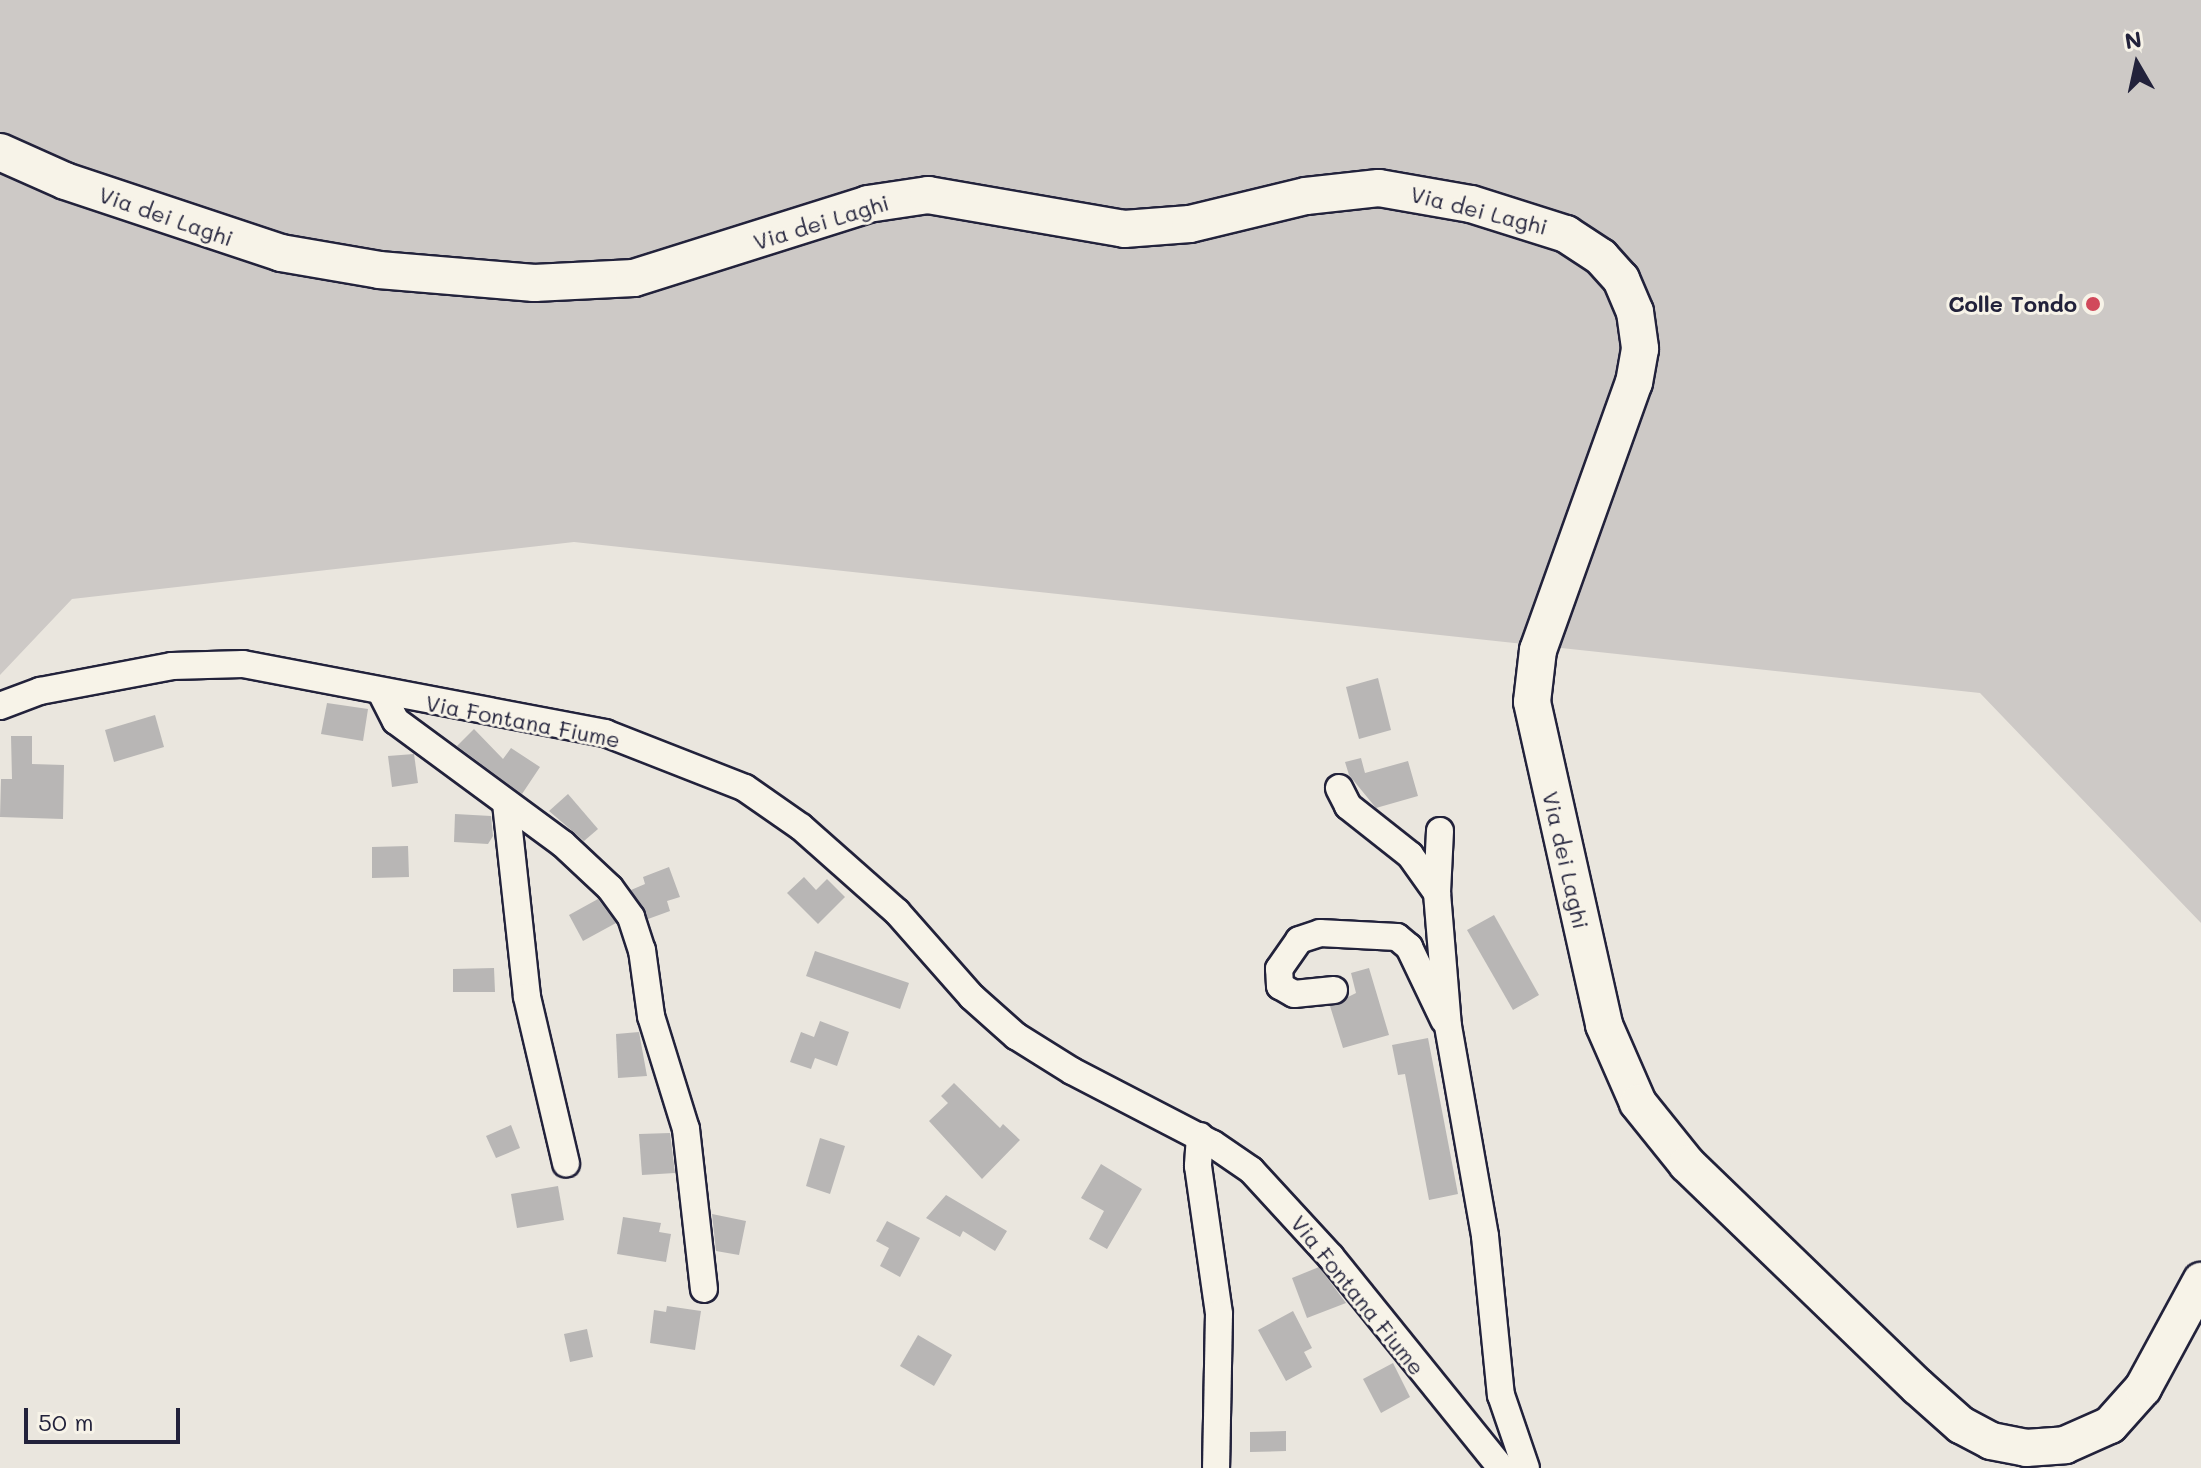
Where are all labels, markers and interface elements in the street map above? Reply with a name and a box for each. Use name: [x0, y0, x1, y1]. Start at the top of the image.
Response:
north arrow: [2097, 24, 2177, 104]
text: N: [2123, 24, 2144, 55]
street label: Via dei Laghi: [1408, 180, 1550, 240]
street label: Via dei Laghi: [95, 181, 237, 251]
street label: Via dei Laghi: [750, 189, 892, 255]
place label: Colle Tondo: [1948, 291, 2077, 317]
marker: Colle Tondo: [2084, 295, 2102, 313]
street label: Via Fontana Fiume: [423, 689, 623, 753]
street label: Via dei Laghi: [1537, 789, 1595, 931]
street label: Via Fontana Fiume: [1286, 1210, 1430, 1380]
scale bar: [28, 1392, 184, 1442]
text: 50 m: [38, 1406, 94, 1437]

